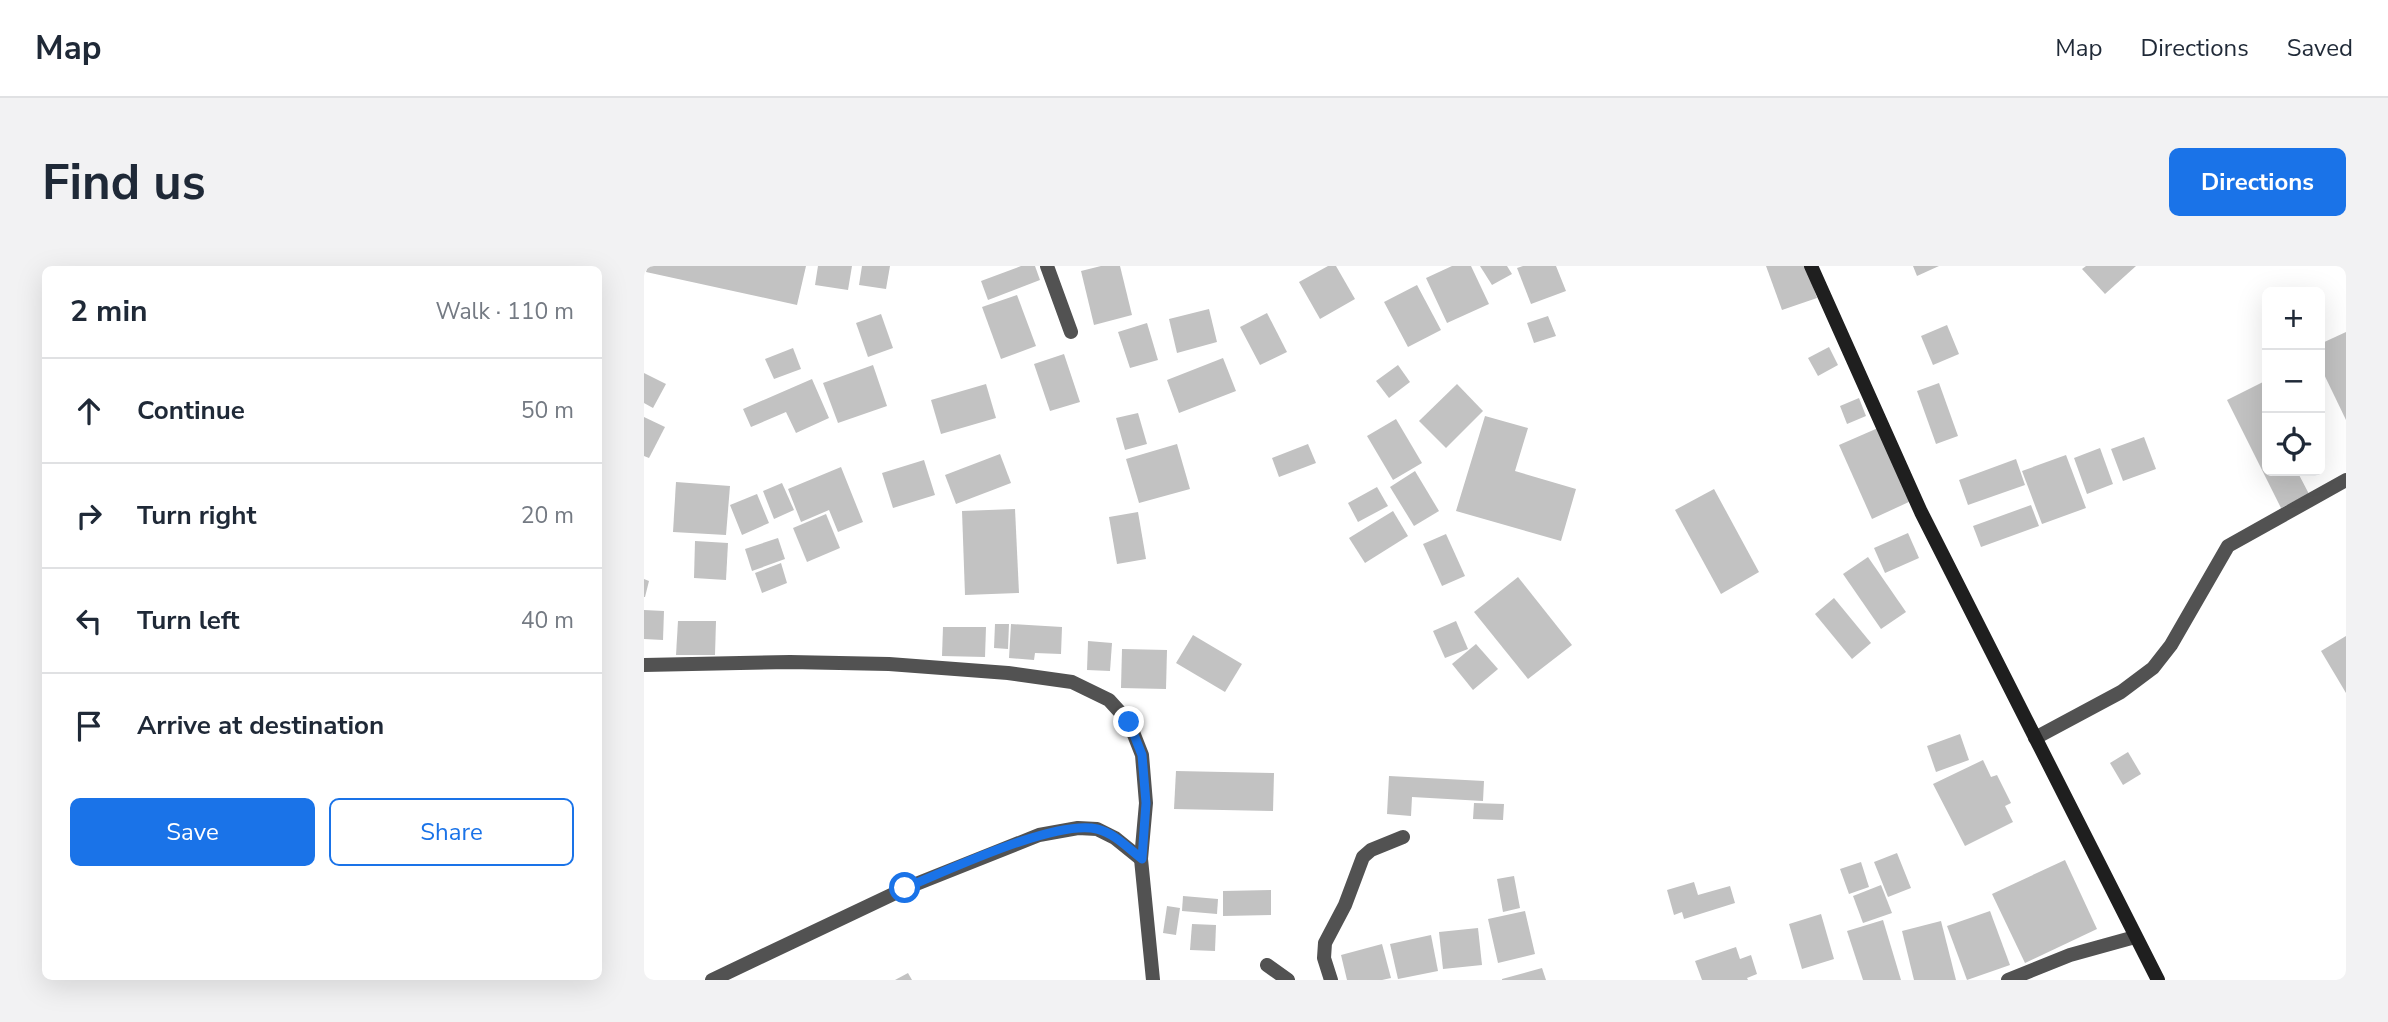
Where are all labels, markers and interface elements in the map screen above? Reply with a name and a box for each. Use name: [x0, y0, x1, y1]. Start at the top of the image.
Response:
text: Map: [35, 26, 102, 71]
text: Map: [2055, 32, 2102, 64]
text: Directions: [2140, 32, 2249, 64]
text: Saved: [2287, 32, 2353, 64]
button: Directions: [2169, 148, 2346, 216]
text: Find us: [42, 149, 206, 216]
map controls: [2262, 287, 2325, 476]
button: +: [2262, 287, 2325, 350]
text: 2 min: [70, 291, 148, 332]
text: Walk · 110 m: [435, 296, 574, 327]
button: −: [2262, 350, 2325, 413]
icon: ahead: [70, 392, 108, 430]
text: Continue: [137, 393, 245, 428]
text: 50 m: [521, 395, 574, 426]
button: locate: [2262, 413, 2325, 476]
icon: right: [70, 497, 108, 535]
text: Turn right: [137, 498, 256, 533]
text: 20 m: [521, 500, 574, 531]
icon: left: [70, 602, 108, 640]
text: Turn left: [137, 603, 240, 638]
text: 40 m: [521, 605, 574, 636]
route end: [1113, 706, 1144, 737]
icon: arrive: [70, 707, 108, 745]
text: Arrive at destination: [137, 708, 384, 743]
button: Save: [70, 798, 315, 866]
button: Share: [329, 798, 574, 866]
route start: [889, 872, 920, 903]

